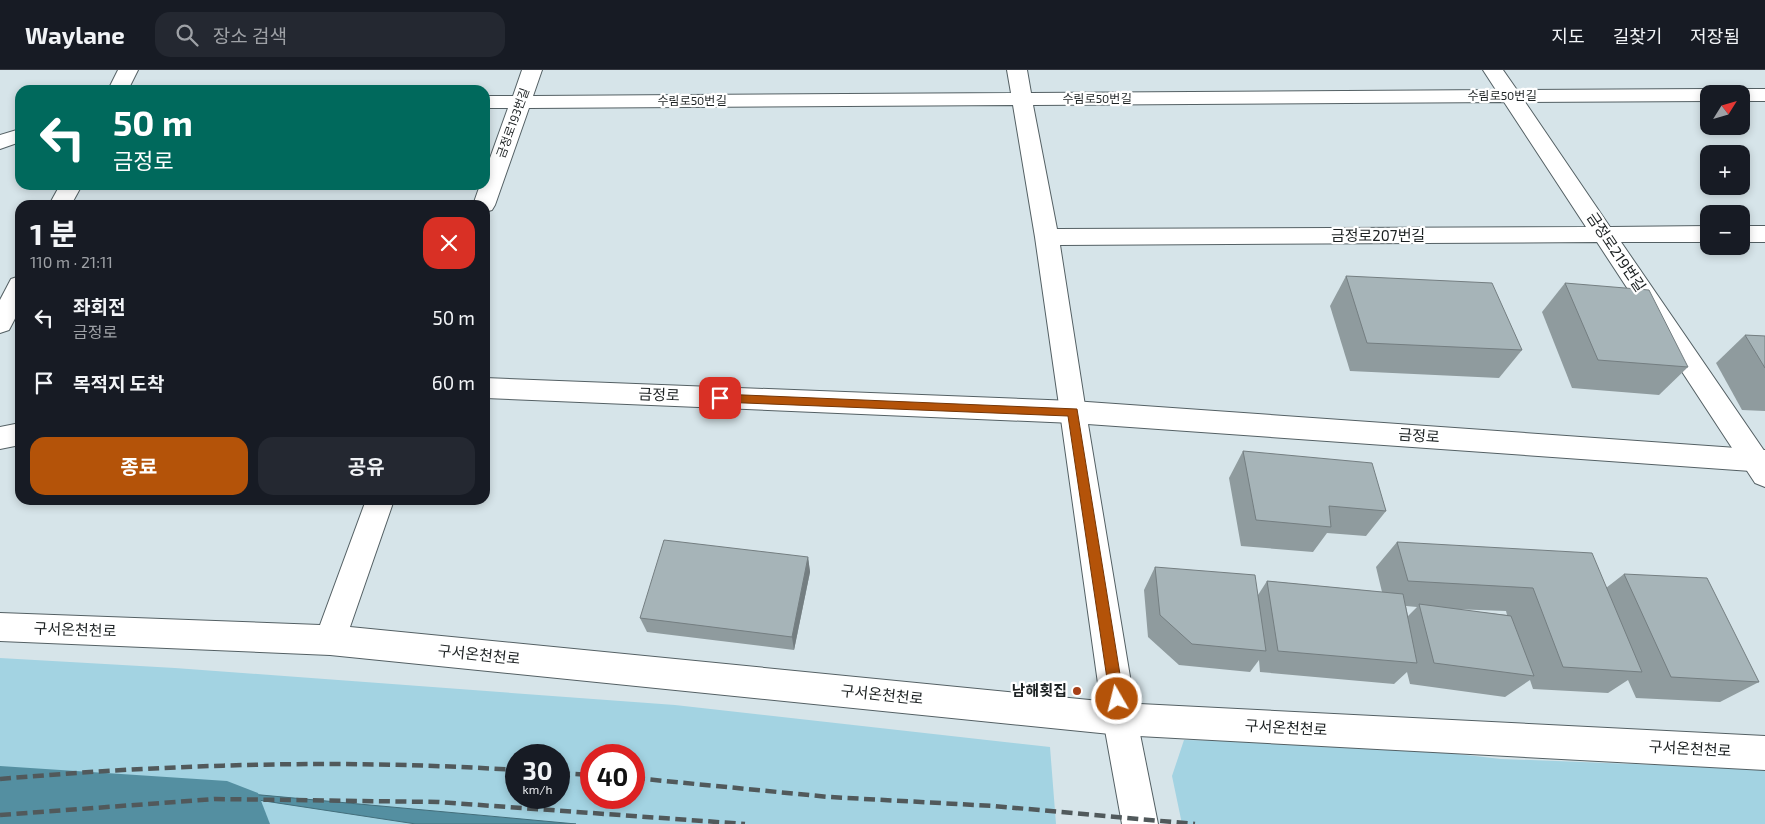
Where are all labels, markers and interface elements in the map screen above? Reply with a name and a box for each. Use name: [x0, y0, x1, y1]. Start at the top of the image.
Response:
search box: [155, 12, 505, 57]
text: Waylane: [25, 20, 125, 49]
icon: search: [173, 21, 201, 49]
text: 장소 검색: [213, 24, 287, 47]
text: 지도: [1552, 25, 1585, 47]
text: 길찾기: [1613, 25, 1662, 47]
text: 저장됨: [1690, 25, 1740, 47]
north arrow: [1700, 85, 1750, 135]
map controls: [1700, 85, 1750, 255]
street label: 금정로193번길: [493, 86, 531, 160]
street label: 수림로50번길: [1468, 88, 1536, 102]
street label: 수림로50번길: [1063, 91, 1131, 105]
street label: 수림로50번길: [658, 93, 726, 107]
text: 50 m: [113, 101, 193, 143]
icon: left: [30, 105, 95, 170]
button: +: [1700, 145, 1750, 195]
text: 금정로: [113, 147, 174, 173]
button: −: [1700, 205, 1750, 255]
street label: 금정로219번길: [1584, 208, 1650, 295]
text: 1 분: [30, 215, 77, 251]
button: close: [423, 217, 475, 269]
street label: 금정로207번길: [1331, 226, 1425, 244]
text: 110 m · 21:11: [30, 252, 113, 271]
text: 좌회전: [73, 295, 125, 318]
icon: left: [30, 304, 58, 332]
text: 50 m: [432, 306, 475, 329]
text: 금정로: [73, 322, 117, 341]
icon: arrive: [30, 369, 58, 397]
text: 60 m: [432, 371, 475, 394]
text: 목적지 도착: [73, 372, 165, 395]
pin: [699, 377, 741, 419]
street label: 금정로: [638, 384, 680, 404]
icon: arrive: [706, 384, 734, 412]
street label: 금정로: [1398, 425, 1440, 445]
button: 종료: [30, 437, 248, 495]
button: 공유: [258, 437, 475, 495]
street label: 구서온천천로: [33, 619, 117, 639]
street label: 구서온천천로: [437, 641, 521, 667]
position arrow: [1090, 672, 1142, 724]
street label: 구서온천천로: [840, 681, 924, 707]
place label: 남해횟집: [1012, 681, 1067, 699]
marker: 남해횟집: [1071, 685, 1083, 697]
street label: 구서온천천로: [1244, 716, 1328, 738]
street label: 구서온천천로: [1648, 737, 1732, 759]
speed limit sign: 40: [580, 744, 645, 809]
text: 30: [523, 755, 552, 785]
text: km/h: [523, 782, 552, 796]

